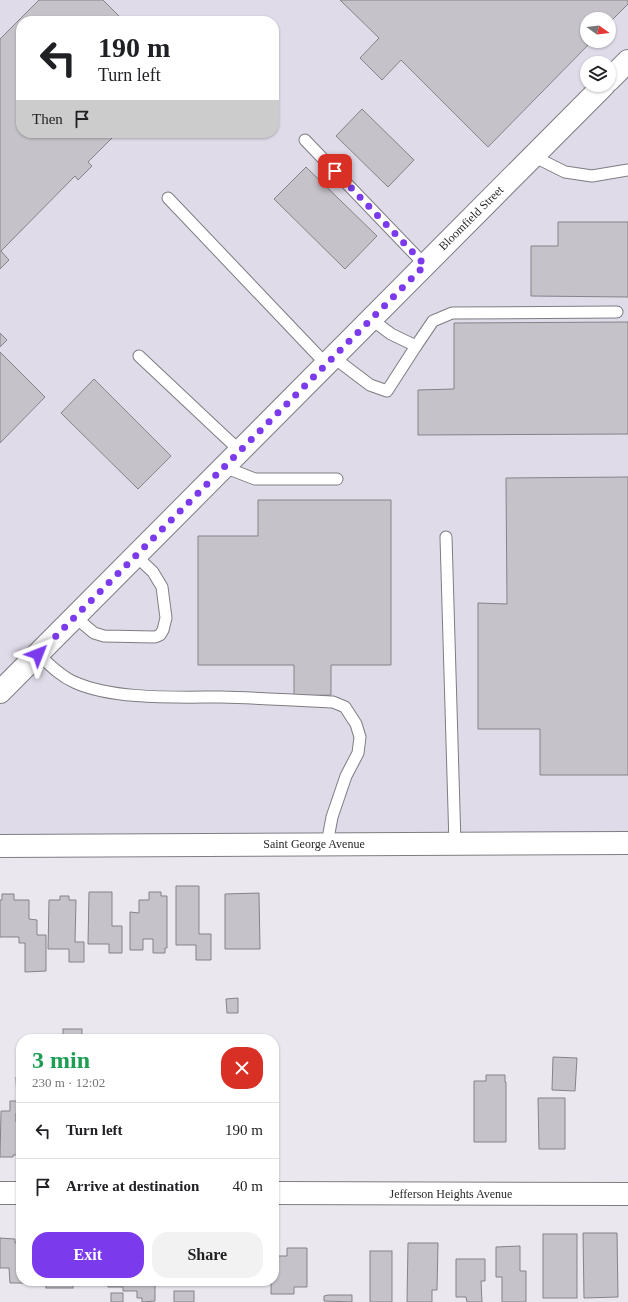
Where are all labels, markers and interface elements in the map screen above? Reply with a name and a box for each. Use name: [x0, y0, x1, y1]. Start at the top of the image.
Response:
north arrow: [580, 12, 616, 48]
map controls: [580, 12, 616, 92]
icon: left: [32, 32, 84, 84]
text: 190 m: [98, 32, 170, 63]
button: layers: [580, 56, 616, 92]
text: Turn left: [98, 65, 161, 85]
icon: arrive: [71, 108, 93, 130]
text: Then: [32, 111, 63, 127]
pin: [318, 154, 352, 188]
icon: arrive: [324, 160, 346, 182]
street label: Bloomfield Street: [436, 182, 507, 253]
position arrow: [17, 633, 59, 675]
street label: Saint George Avenue: [263, 837, 365, 851]
text: 3 min: [32, 1047, 90, 1073]
button: close: [221, 1047, 263, 1089]
text: 230 m · 12:02: [32, 1075, 105, 1090]
icon: left: [32, 1120, 54, 1142]
text: Turn left: [66, 1122, 123, 1138]
text: 190 m: [225, 1122, 263, 1138]
icon: arrive: [32, 1176, 54, 1198]
text: Arrive at destination: [66, 1178, 199, 1194]
text: 40 m: [233, 1178, 263, 1194]
street label: Jefferson Heights Avenue: [390, 1187, 512, 1201]
button: Exit: [32, 1232, 144, 1278]
button: Share: [152, 1232, 263, 1278]

